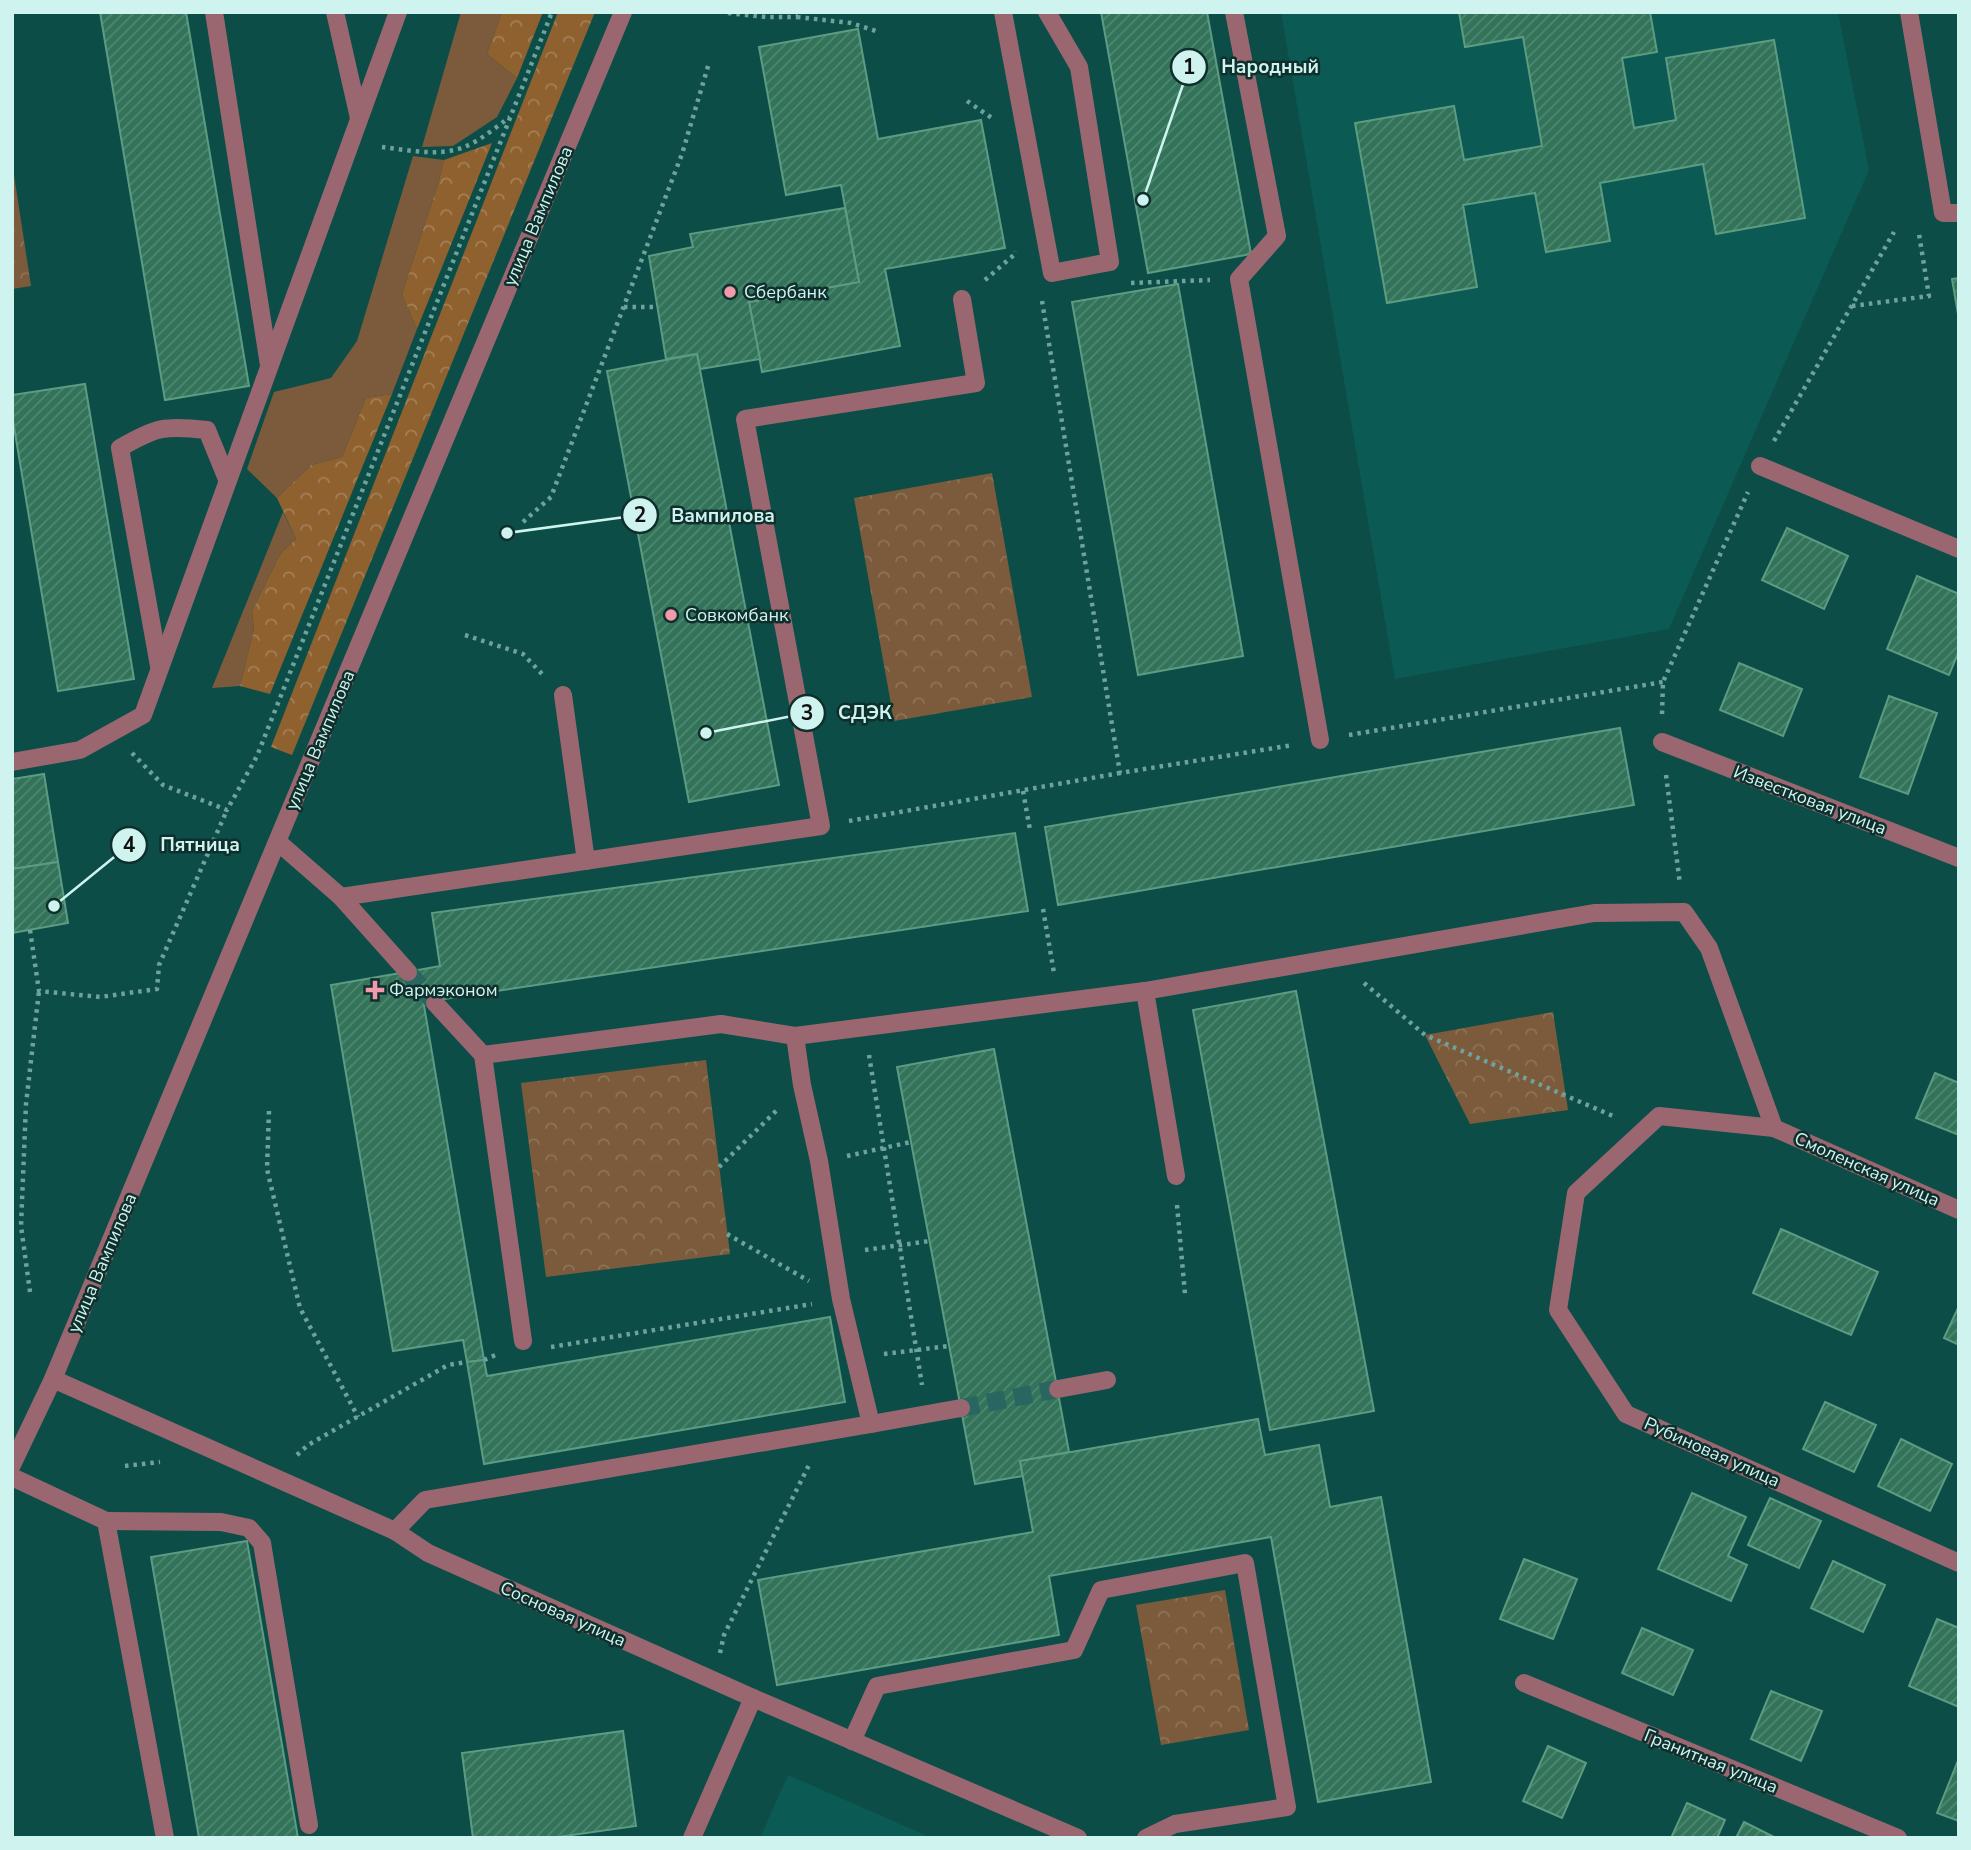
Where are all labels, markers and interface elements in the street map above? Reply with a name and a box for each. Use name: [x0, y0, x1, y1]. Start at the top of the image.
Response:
callout: Народный: [1172, 47, 1333, 87]
text: 1: [1183, 53, 1195, 81]
text: Народный: [1221, 54, 1319, 80]
street label: улица Вампилова: [498, 142, 578, 290]
place label: Сбербанк: [744, 280, 827, 304]
marker: Сбербанк: [722, 284, 738, 300]
callout: Вампилова: [622, 495, 789, 535]
text: 2: [634, 501, 646, 529]
text: Вампилова: [671, 503, 775, 529]
place label: Совкомбанк: [685, 603, 789, 627]
marker: Совкомбанк: [663, 607, 679, 623]
street label: улица Вампилова: [280, 666, 360, 814]
callout: СДЭК: [790, 693, 906, 733]
text: 3: [801, 699, 813, 727]
text: СДЭК: [838, 700, 892, 726]
street label: Известковая улица: [1730, 760, 1890, 840]
callout: Пятница: [111, 825, 254, 865]
text: 4: [123, 831, 136, 859]
text: Пятница: [160, 832, 240, 858]
place label: Фармэконом: [389, 978, 498, 1002]
marker: Фармэконом: [367, 982, 383, 998]
street label: Смоленская улица: [1790, 1126, 1944, 1212]
street label: улица Вампилова: [62, 1189, 142, 1337]
street label: Рубиновая улица: [1640, 1411, 1784, 1493]
street label: Сосновая улица: [496, 1575, 630, 1653]
street label: Гранитная улица: [1640, 1723, 1782, 1799]

